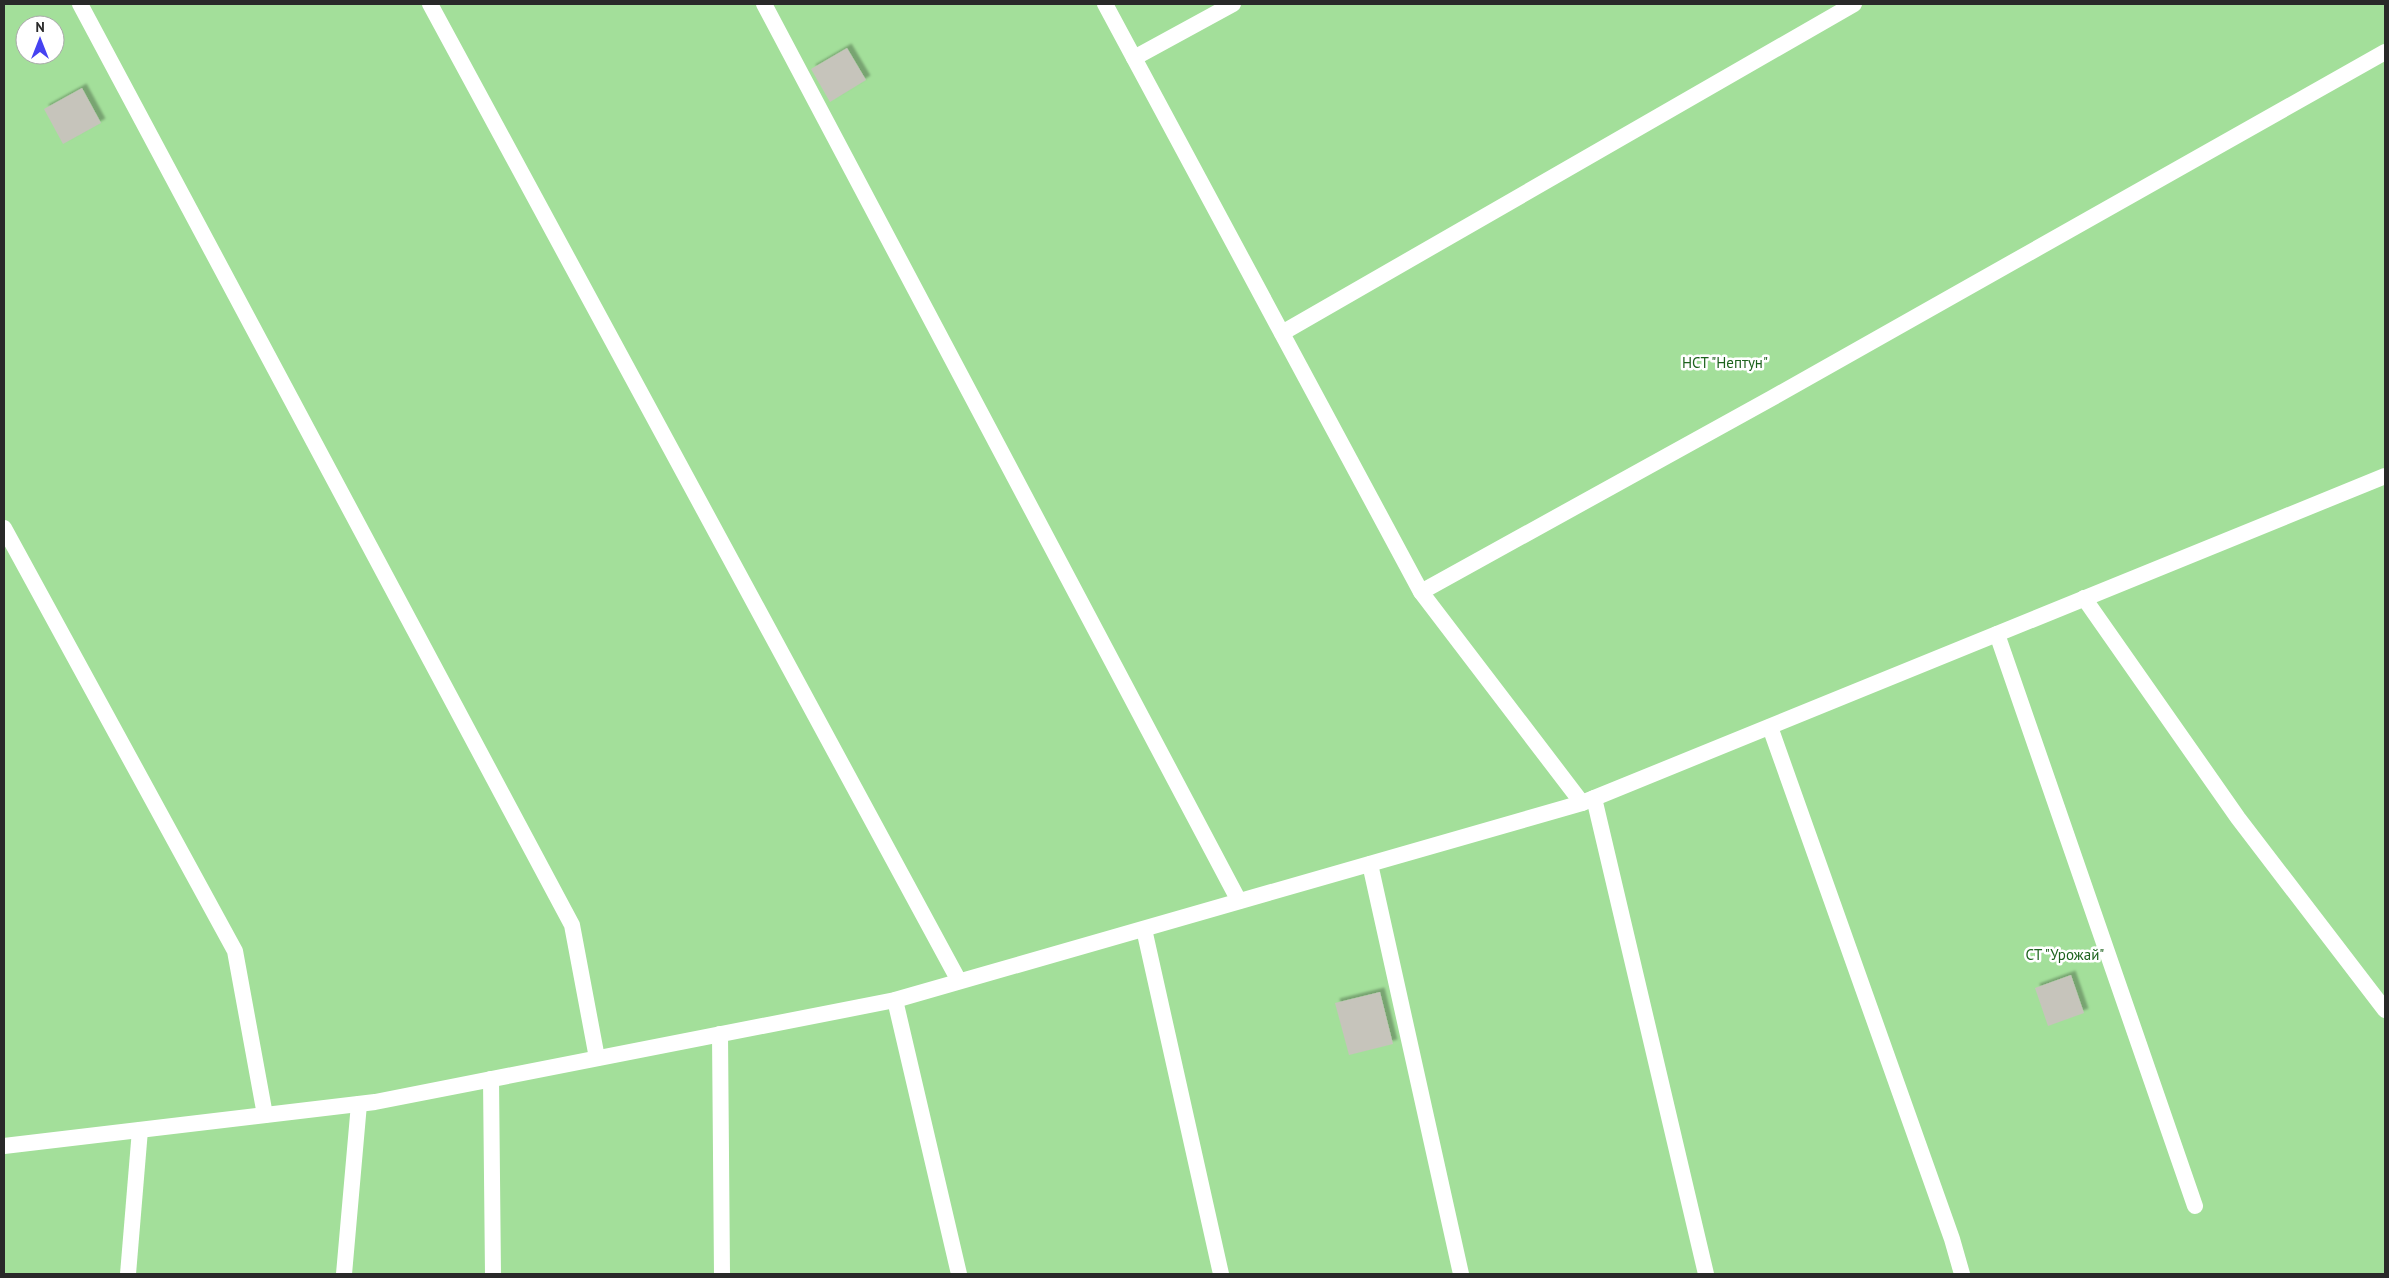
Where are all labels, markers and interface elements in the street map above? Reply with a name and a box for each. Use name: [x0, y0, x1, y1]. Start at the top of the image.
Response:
north arrow: [15, 15, 65, 65]
text: N: [35, 18, 45, 36]
park label: НСТ "Нептун": [1682, 353, 1768, 372]
park label: СТ "Урожай": [2026, 945, 2104, 964]

